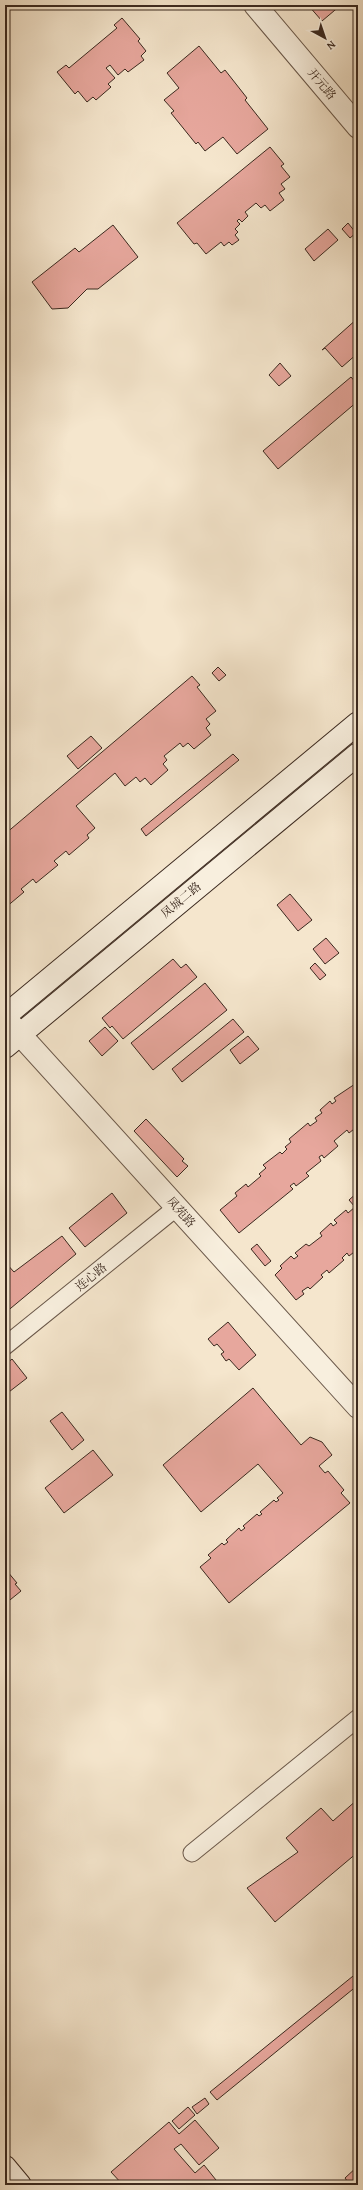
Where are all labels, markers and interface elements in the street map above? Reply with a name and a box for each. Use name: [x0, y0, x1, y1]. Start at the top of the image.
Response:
north arrow: [305, 18, 345, 58]
text: N: [323, 37, 339, 55]
street label: 开元路: [304, 64, 340, 103]
street label: 凤城二路: [157, 878, 205, 922]
street label: 凤苑路: [163, 1193, 200, 1231]
street label: 连心路: [71, 1259, 110, 1295]

